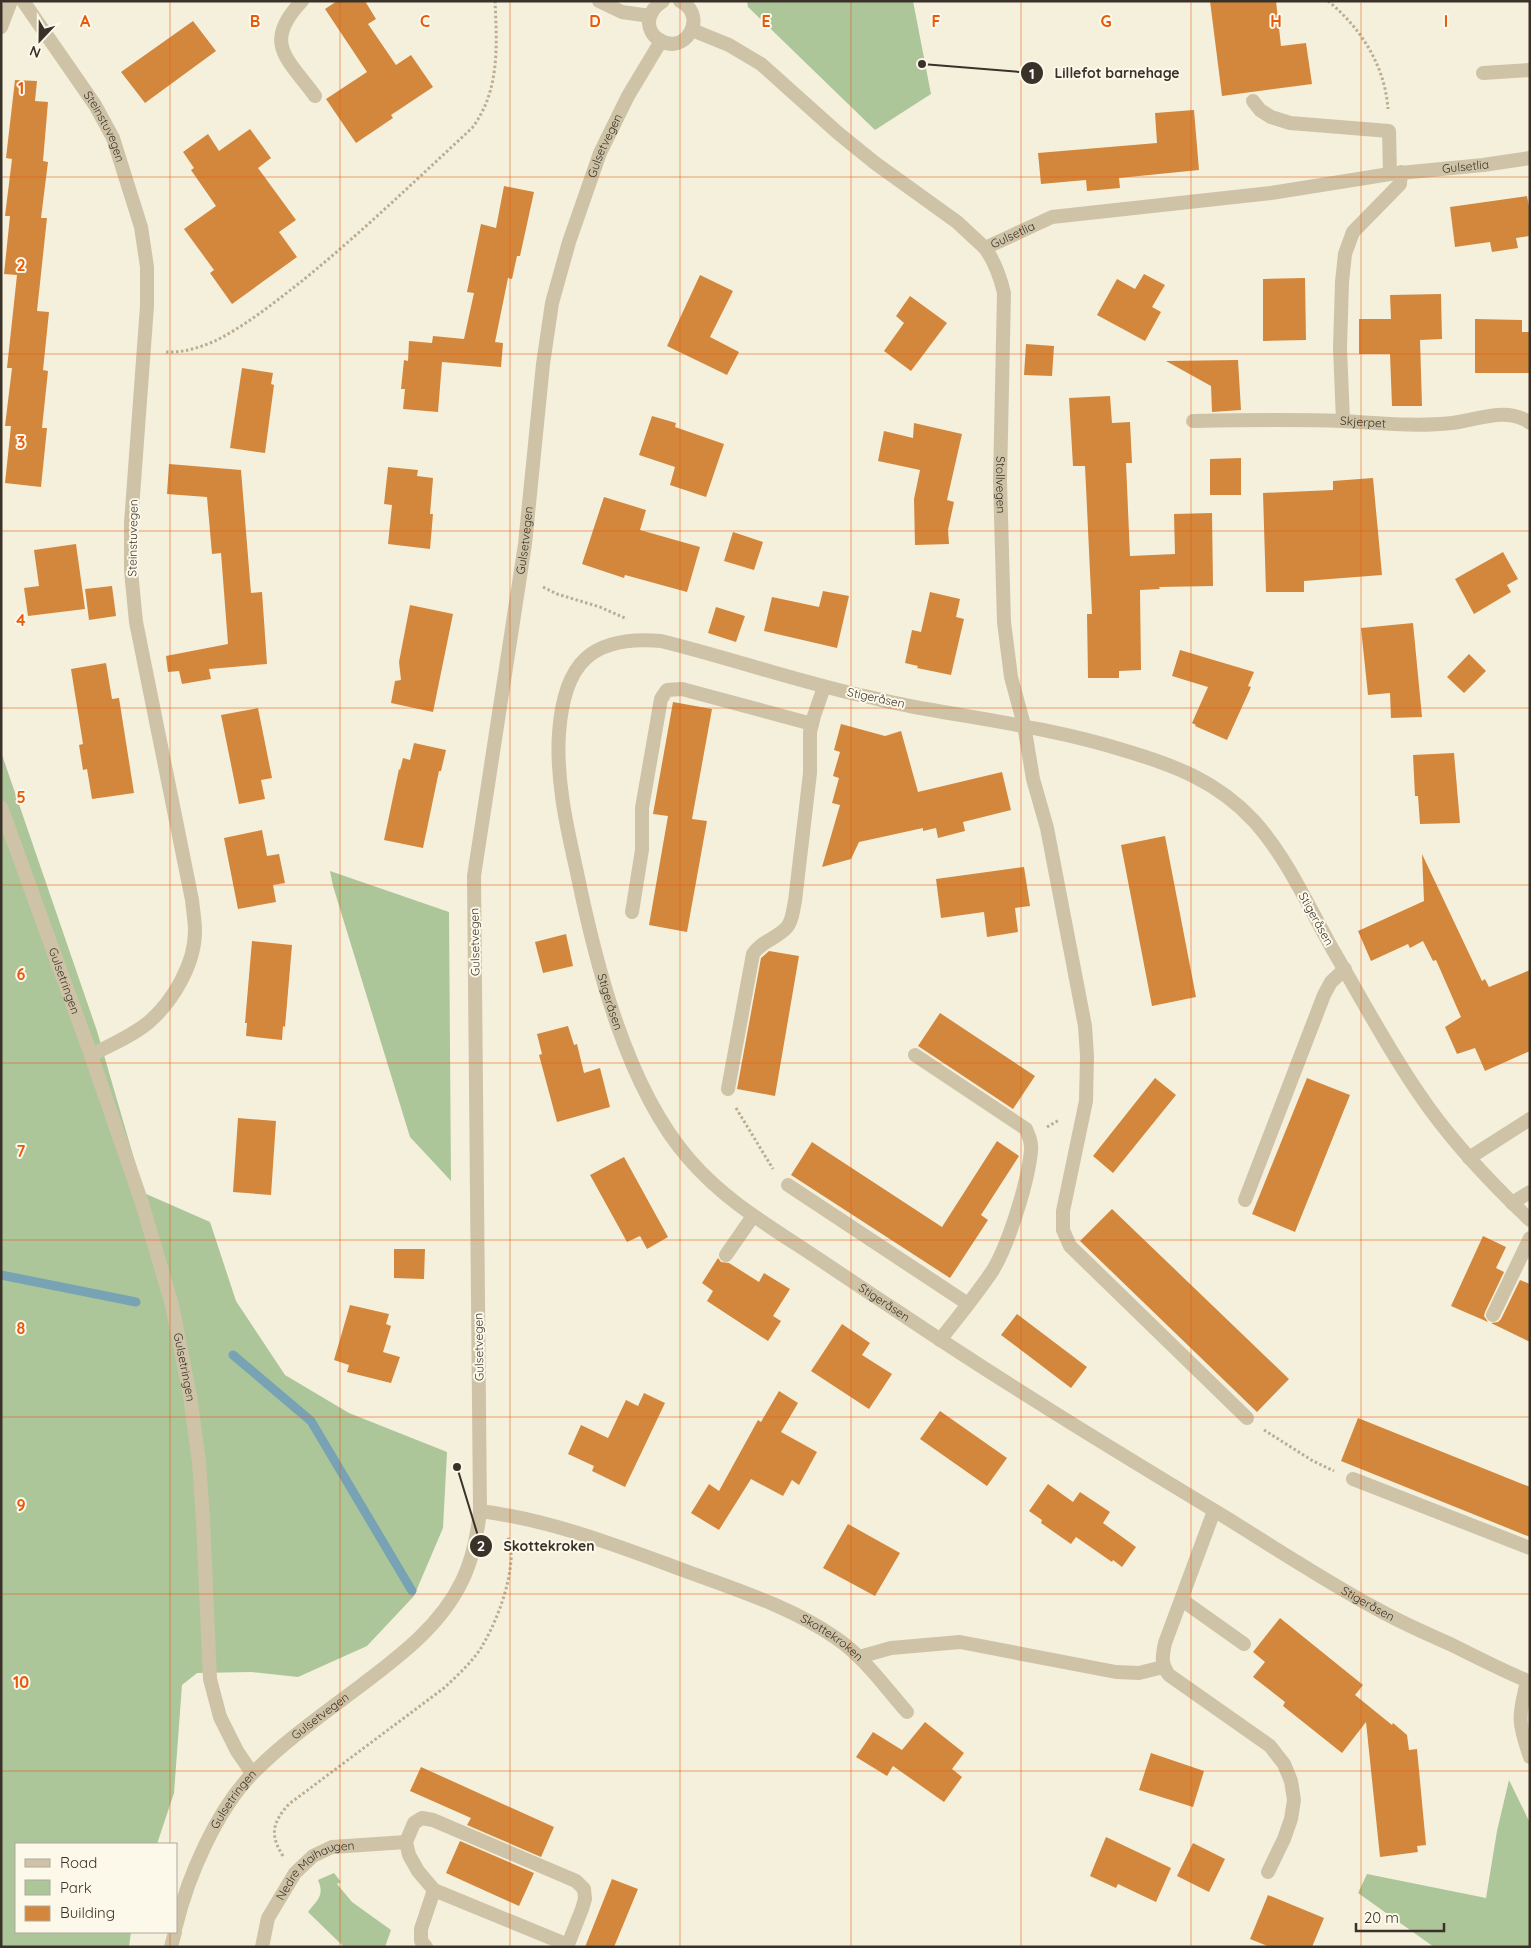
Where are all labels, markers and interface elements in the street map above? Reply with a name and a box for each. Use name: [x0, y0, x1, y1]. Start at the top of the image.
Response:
text: A: [80, 11, 91, 31]
text: B: [250, 11, 260, 31]
text: C: [420, 11, 430, 31]
text: D: [589, 11, 601, 31]
text: E: [761, 11, 771, 31]
text: F: [932, 11, 941, 31]
text: G: [1100, 11, 1112, 31]
text: H: [1270, 11, 1282, 31]
text: I: [1444, 11, 1448, 31]
north arrow: [15, 15, 65, 65]
text: N: [27, 42, 43, 62]
callout: Lillefot barnehage: [1020, 59, 1190, 88]
text: 1: [1029, 64, 1035, 83]
text: Lillefot barnehage: [1054, 64, 1180, 82]
text: 1: [18, 78, 24, 98]
street label: Steinstuvegen: [81, 88, 128, 164]
street label: Gulsetvegen: [584, 111, 625, 180]
street label: Gulsetlia: [1441, 156, 1490, 176]
street label: Gulsetlia: [988, 218, 1037, 251]
text: 2: [16, 255, 26, 275]
street label: Skjerpet: [1340, 413, 1386, 431]
text: 3: [17, 432, 25, 452]
street label: Stollvegen: [993, 456, 1009, 514]
street label: Steinstuvegen: [124, 499, 141, 577]
street label: Gulsetvegen: [512, 506, 536, 575]
text: 4: [16, 610, 26, 630]
street label: Stigeråsen: [846, 684, 906, 711]
text: 5: [16, 787, 26, 807]
street label: Stigeråsen: [1296, 890, 1337, 948]
street label: Gulsetvegen: [466, 908, 483, 976]
street label: Gulsetringen: [46, 945, 83, 1016]
text: 6: [17, 964, 26, 984]
street label: Stigeråsen: [594, 972, 626, 1032]
text: 7: [17, 1141, 26, 1161]
street label: Stigeråsen: [856, 1280, 913, 1325]
street label: Gulsetvegen: [470, 1313, 487, 1381]
text: 8: [17, 1318, 26, 1338]
street label: Gulsetringen: [171, 1331, 199, 1402]
text: 9: [16, 1495, 26, 1515]
callout: Skottekroken: [468, 1532, 604, 1561]
text: 2: [477, 1536, 485, 1555]
text: Skottekroken: [503, 1537, 595, 1555]
street label: Stigeråsen: [1339, 1583, 1397, 1624]
street label: Skottekroken: [798, 1610, 867, 1664]
text: 10: [13, 1672, 29, 1692]
street label: Gulsetvegen: [288, 1689, 352, 1743]
street label: Gulsetringen: [207, 1766, 259, 1832]
street label: Nedre Maihaugen: [272, 1838, 355, 1903]
legend: [15, 1843, 178, 1933]
text: Road: [60, 1853, 97, 1872]
text: Park: [60, 1878, 92, 1897]
scale bar: [1356, 1900, 1444, 1932]
text: Building: [60, 1903, 115, 1922]
text: 20 m: [1364, 1908, 1399, 1927]

